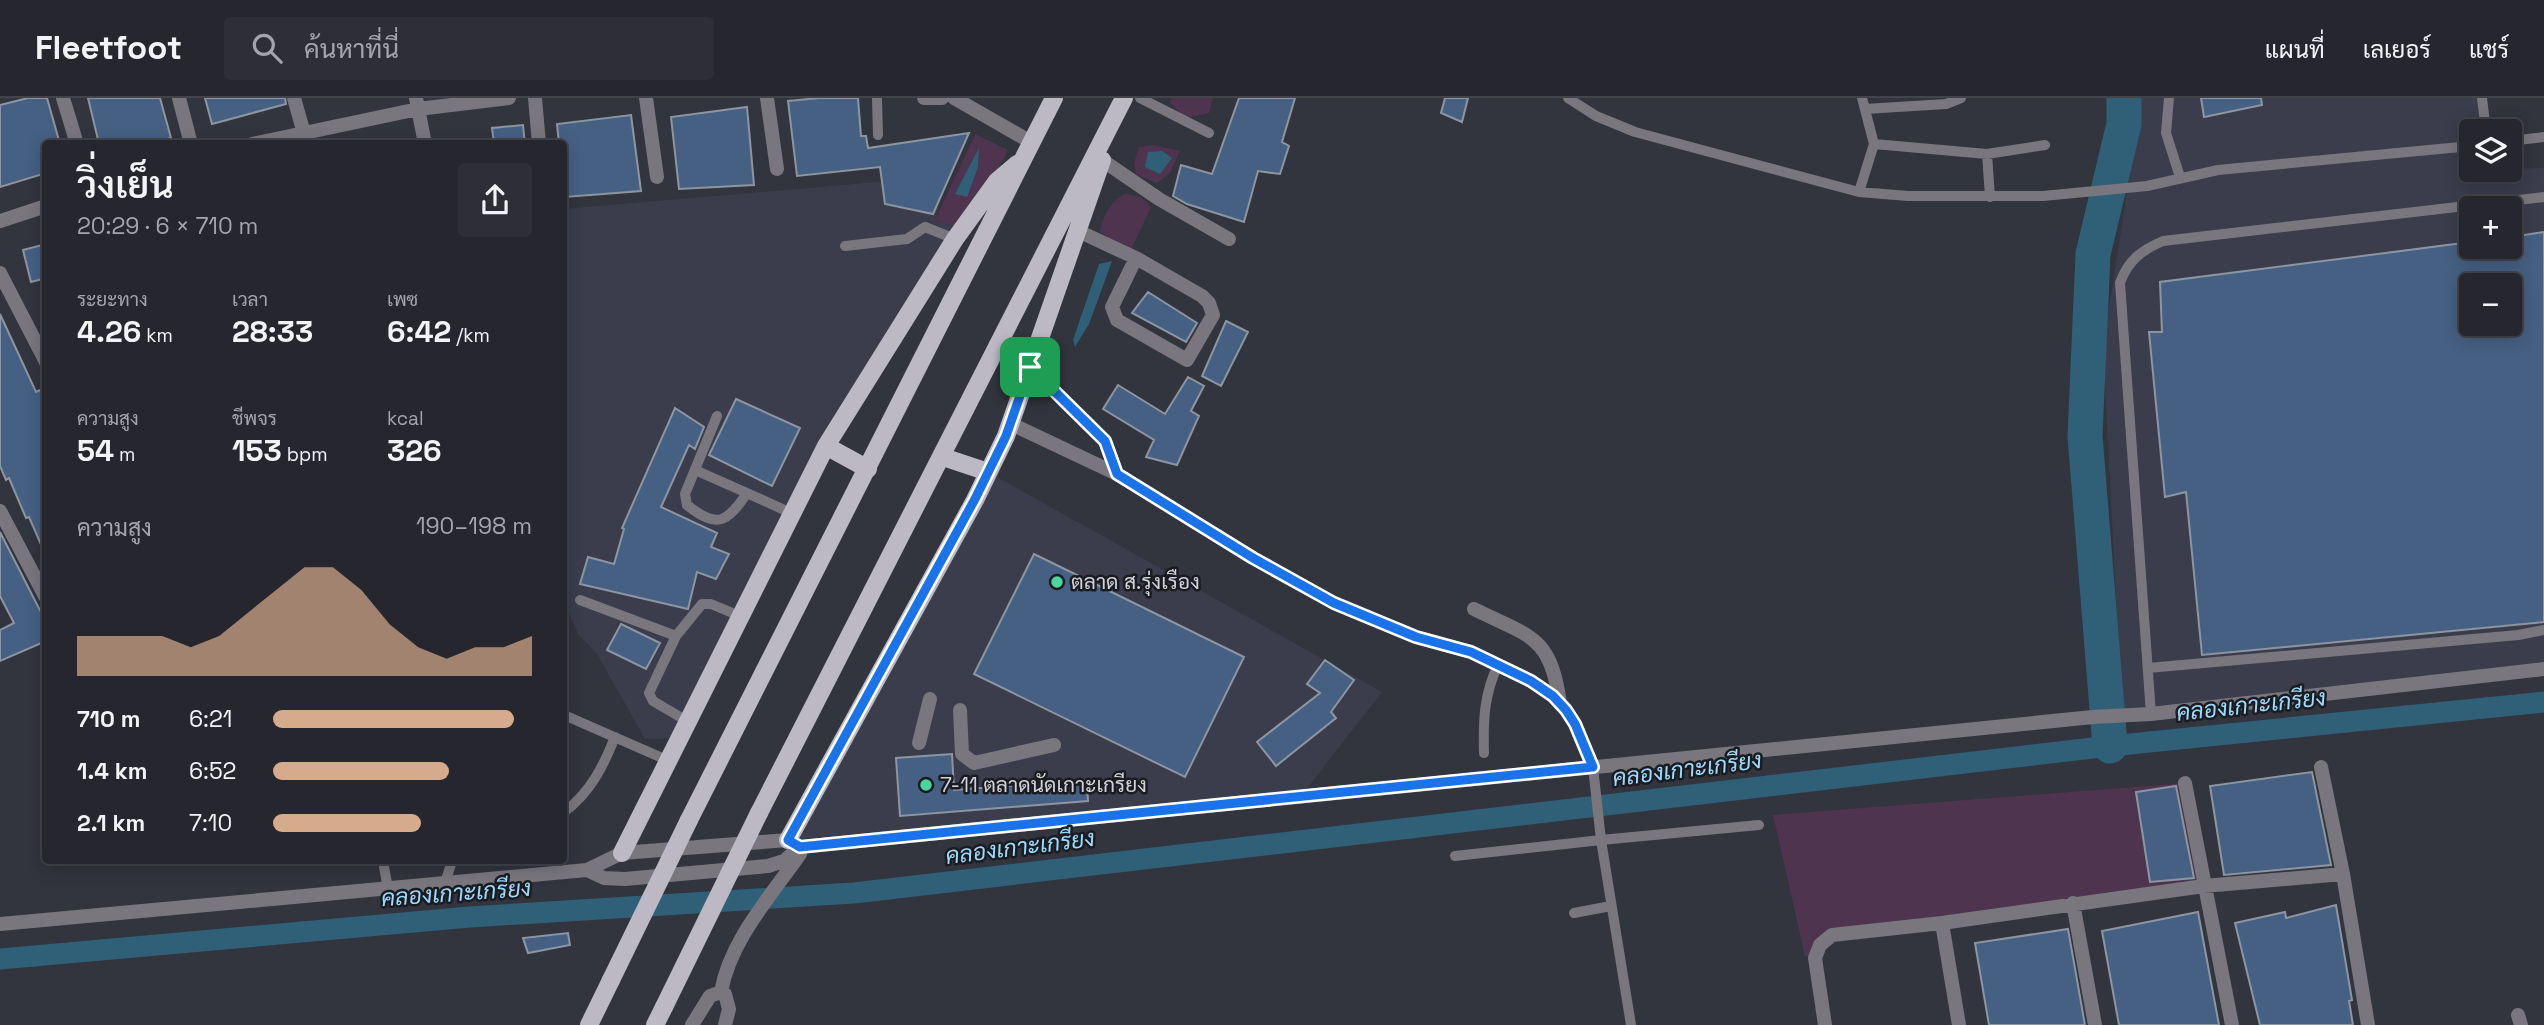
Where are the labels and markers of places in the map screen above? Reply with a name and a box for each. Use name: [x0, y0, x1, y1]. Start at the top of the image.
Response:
pin: [1000, 337, 1060, 397]
place label: ตลาด ส.รุ่งเรือง: [1071, 568, 1200, 596]
marker: ตลาด ส.รุ่งเรือง: [1049, 574, 1065, 590]
place label: 7-11 ตลาดนัดเกาะเกรียง: [940, 771, 1147, 798]
marker: 7-11 ตลาดนัดเกาะเกรียง: [918, 777, 934, 793]

